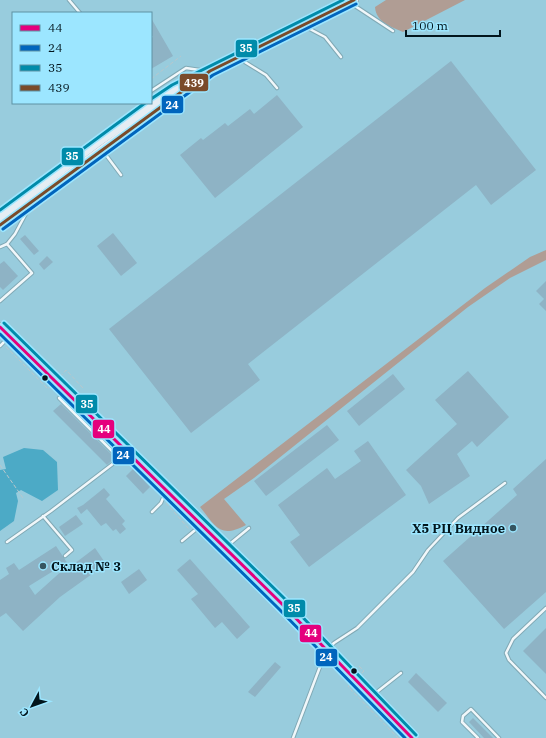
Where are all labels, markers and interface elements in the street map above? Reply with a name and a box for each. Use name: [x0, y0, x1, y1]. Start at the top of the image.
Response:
legend: [12, 12, 152, 104]
scale bar: [406, 12, 500, 38]
text: 100 m: [412, 18, 448, 33]
text: 44: [48, 20, 62, 35]
line badge: 35: [235, 39, 258, 58]
text: 24: [48, 40, 62, 55]
text: 35: [239, 41, 253, 55]
text: 35: [48, 60, 62, 75]
line badge: 439: [179, 73, 209, 92]
text: 439: [184, 76, 204, 90]
text: 439: [48, 80, 70, 95]
line badge: 24: [161, 95, 184, 114]
text: 24: [165, 98, 179, 112]
line badge: 35: [61, 147, 84, 166]
text: 35: [65, 149, 79, 163]
unlabelled marker: [40, 373, 50, 383]
line badge: 35: [75, 394, 98, 414]
text: 35: [80, 397, 94, 411]
line badge: 44: [92, 419, 115, 439]
text: 44: [97, 422, 111, 436]
line badge: 24: [112, 446, 135, 465]
text: 24: [116, 448, 130, 462]
place label: X5 РЦ Видное: [412, 520, 505, 537]
marker: X5 РЦ Видное: [508, 523, 518, 533]
place label: Склад № 3: [51, 558, 121, 575]
marker: Склад № 3: [38, 561, 48, 571]
line badge: 35: [283, 599, 306, 618]
text: 35: [287, 601, 301, 615]
line badge: 44: [299, 624, 322, 643]
text: 44: [304, 626, 318, 640]
line badge: 24: [315, 648, 338, 667]
text: 24: [319, 650, 333, 664]
unlabelled marker: [349, 666, 359, 676]
north arrow: [12, 686, 52, 726]
text: С: [17, 705, 32, 720]

